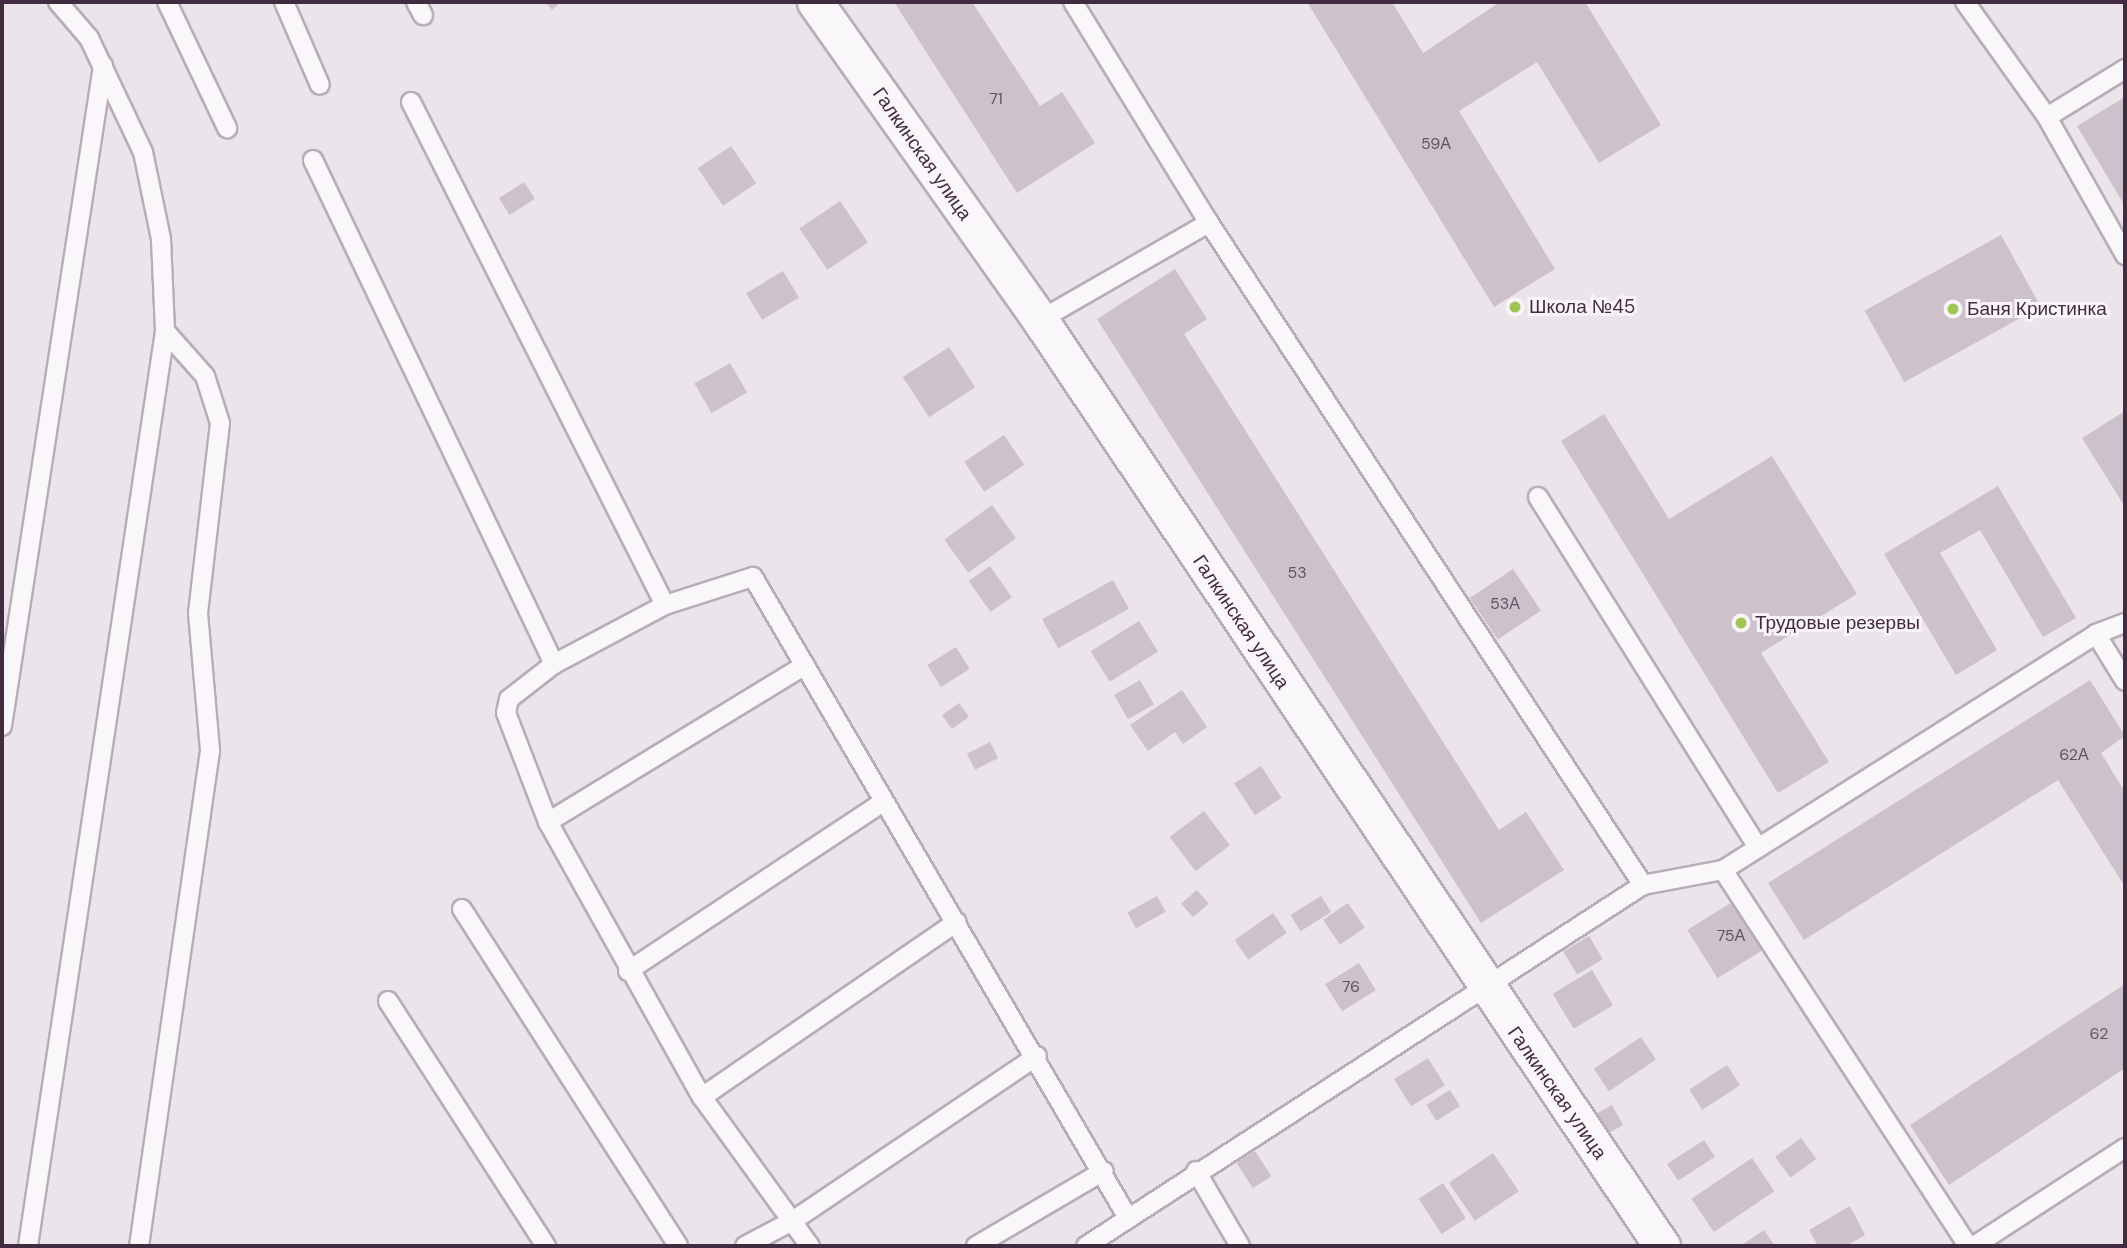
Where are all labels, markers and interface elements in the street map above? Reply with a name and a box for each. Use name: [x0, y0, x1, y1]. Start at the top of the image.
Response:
street label: Галкинская улица: [868, 83, 976, 225]
house number: 71: [989, 89, 1003, 109]
house number: 59А: [1421, 134, 1451, 154]
place label: Школа №45: [1529, 296, 1635, 318]
place label: Баня Кристинка: [1967, 298, 2107, 320]
marker: Школа №45: [1507, 299, 1523, 315]
marker: Баня Кристинка: [1945, 301, 1961, 317]
street label: Галкинская улица: [1188, 551, 1294, 693]
house number: 53: [1287, 563, 1307, 583]
house number: 53А: [1490, 594, 1520, 614]
place label: Трудовые резервы: [1755, 612, 1920, 634]
marker: Трудовые резервы: [1733, 615, 1749, 631]
house number: 62А: [2059, 745, 2089, 765]
house number: 75А: [1717, 926, 1745, 946]
house number: 76: [1342, 977, 1360, 997]
street label: Галкинская улица: [1503, 1022, 1611, 1164]
house number: 62: [2090, 1024, 2108, 1044]

